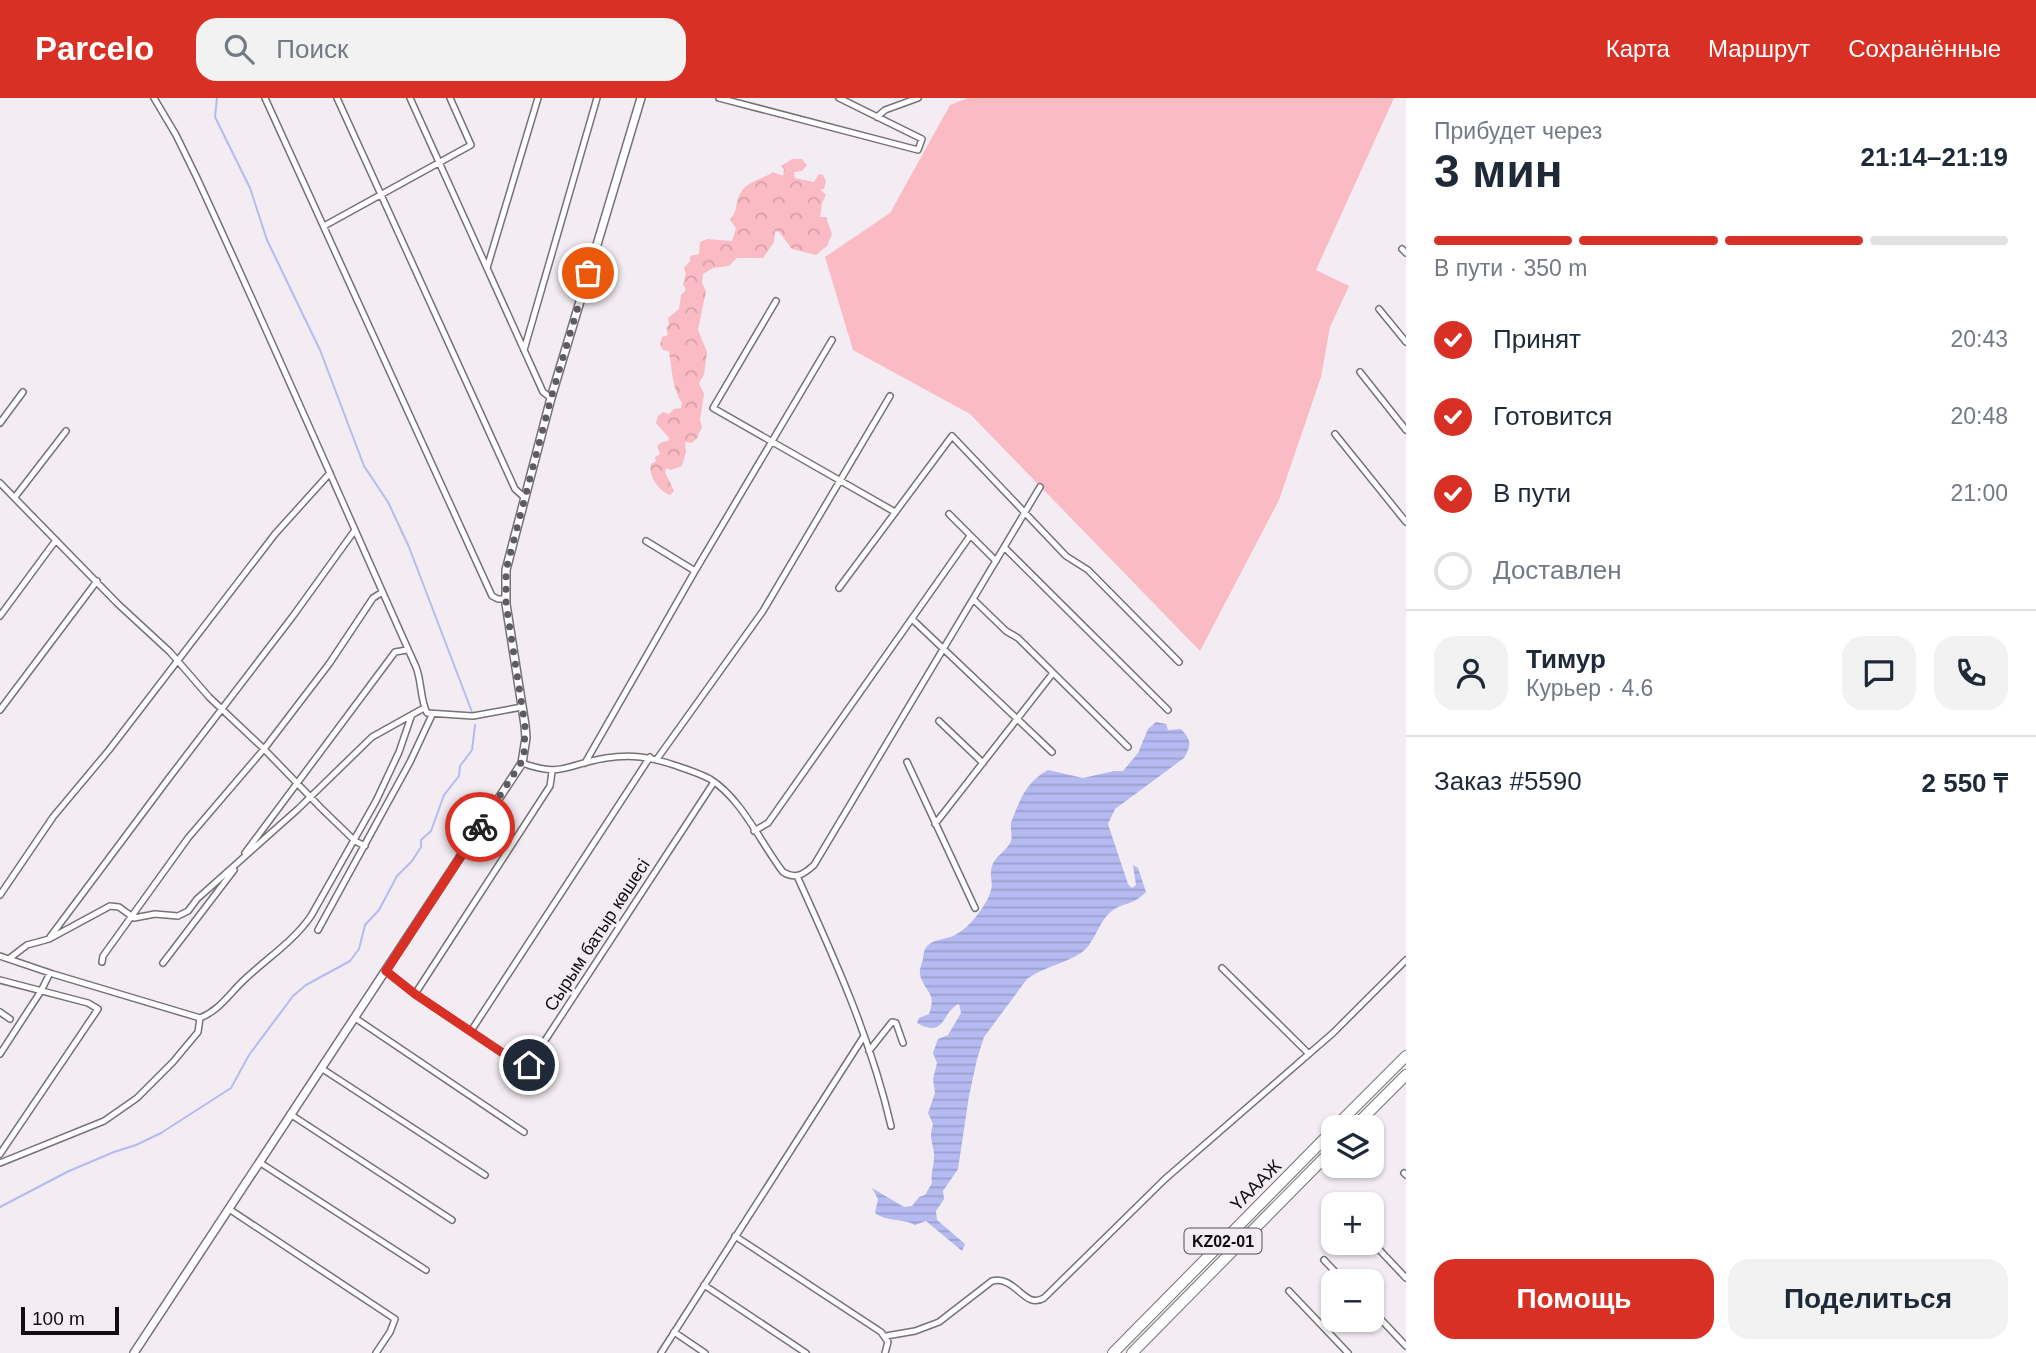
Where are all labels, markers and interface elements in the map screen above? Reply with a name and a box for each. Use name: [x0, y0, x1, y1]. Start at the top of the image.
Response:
search box: [196, 18, 686, 81]
text: Parcelo: [35, 30, 154, 67]
icon: search: [220, 30, 258, 68]
text: Поиск: [276, 34, 348, 64]
text: Карта: [1606, 35, 1670, 62]
text: Маршрут: [1708, 35, 1810, 62]
text: Сохранённые: [1848, 35, 2001, 62]
text: Прибудет через: [1434, 118, 1602, 144]
text: 21:14–21:19: [1861, 142, 2008, 172]
text: 3 мин: [1434, 145, 1562, 197]
pin: [558, 243, 618, 303]
icon: bag: [569, 254, 607, 292]
text: В пути · 350 m: [1434, 255, 1587, 281]
icon: check: [1434, 321, 1472, 359]
text: Принят: [1493, 324, 1581, 354]
text: 20:43: [1950, 326, 2008, 352]
icon: check: [1434, 398, 1472, 436]
text: Готовится: [1493, 401, 1612, 431]
text: 20:48: [1950, 403, 2008, 429]
icon: check: [1434, 475, 1472, 513]
text: В пути: [1493, 478, 1571, 508]
text: 21:00: [1950, 480, 2008, 506]
text: Доставлен: [1493, 555, 1622, 585]
button: person: [1434, 636, 1508, 710]
button: chat: [1842, 636, 1916, 710]
button: phone: [1934, 636, 2008, 710]
text: Тимур: [1526, 644, 1606, 674]
text: Курьер · 4.6: [1526, 675, 1653, 701]
text: Заказ #5590: [1434, 766, 1582, 796]
text: 2 550 ₸: [1922, 768, 2008, 798]
courier: [445, 792, 515, 862]
icon: bike: [461, 808, 499, 846]
street label: Сырым батыр көшесі: [540, 855, 654, 1015]
pin: [499, 1035, 559, 1095]
icon: home: [510, 1046, 548, 1084]
map controls: [1321, 1115, 1384, 1332]
button: layers: [1321, 1115, 1384, 1178]
street label: ҮАААЖ: [1227, 1156, 1285, 1214]
button: +: [1321, 1192, 1384, 1255]
road number: KZ02-01: [1184, 1228, 1262, 1254]
button: Помощь: [1434, 1259, 1714, 1339]
button: Поделиться: [1728, 1259, 2008, 1339]
button: −: [1321, 1269, 1384, 1332]
scale bar: [21, 1304, 119, 1336]
text: 100 m: [32, 1308, 85, 1329]

